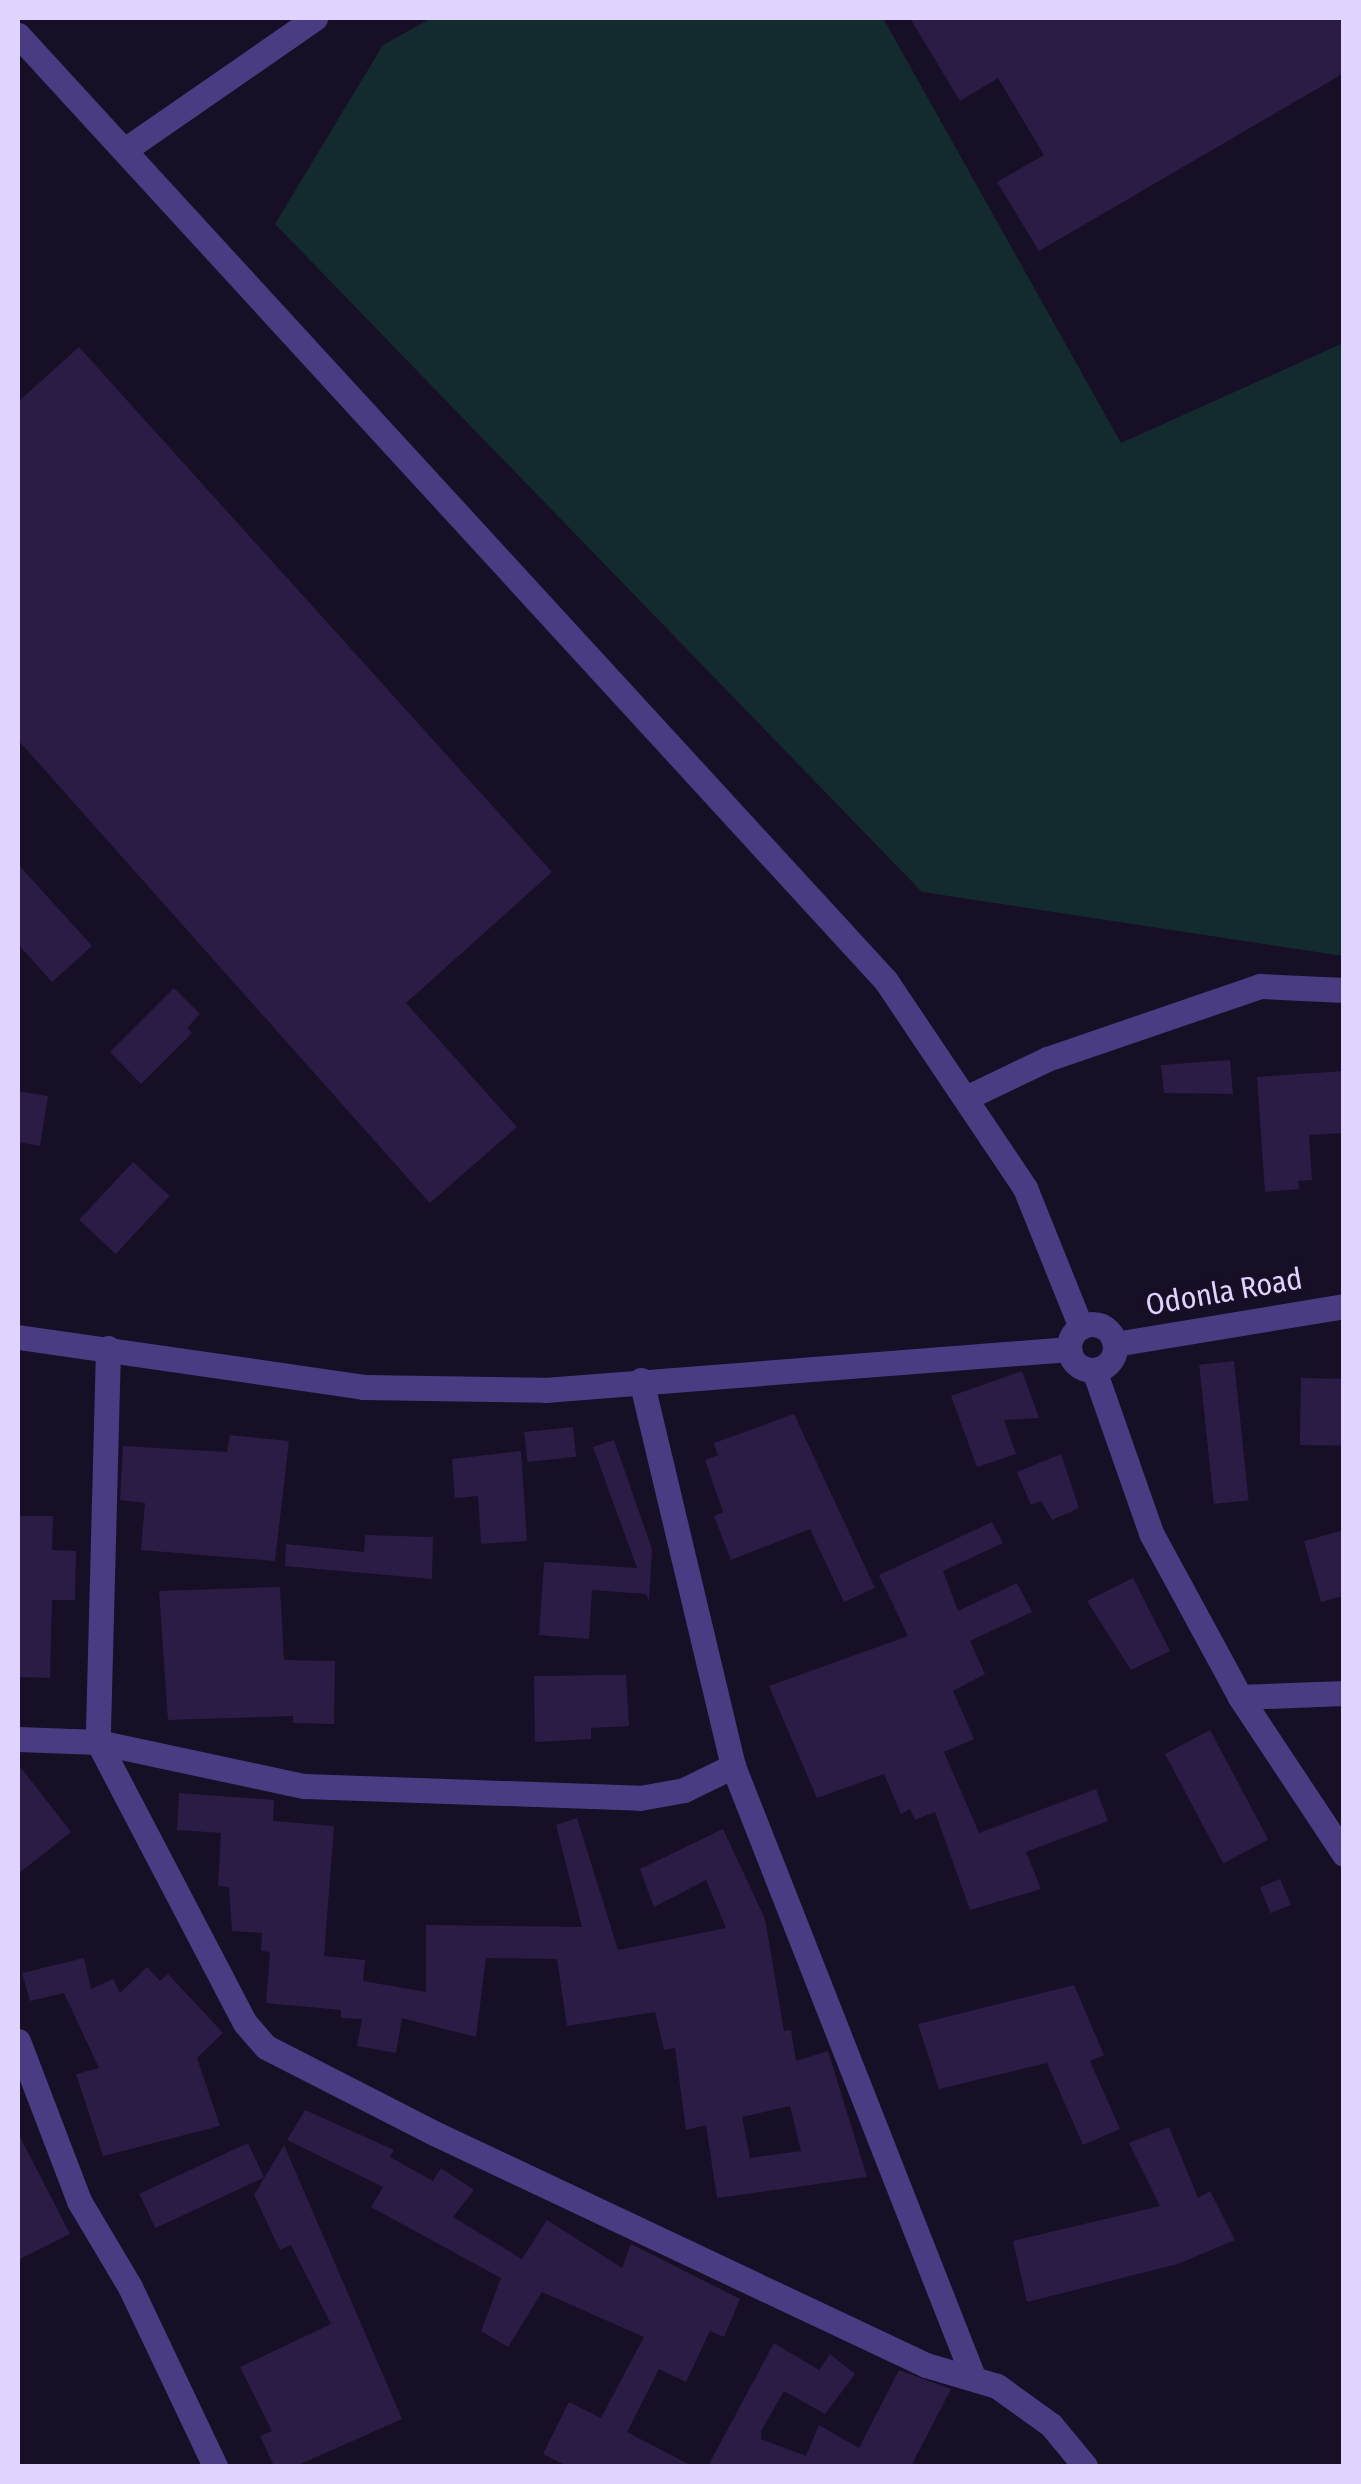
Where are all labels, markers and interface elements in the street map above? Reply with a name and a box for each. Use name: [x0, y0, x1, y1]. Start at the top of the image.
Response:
street label: Odonla Road: [1143, 1261, 1305, 1323]

